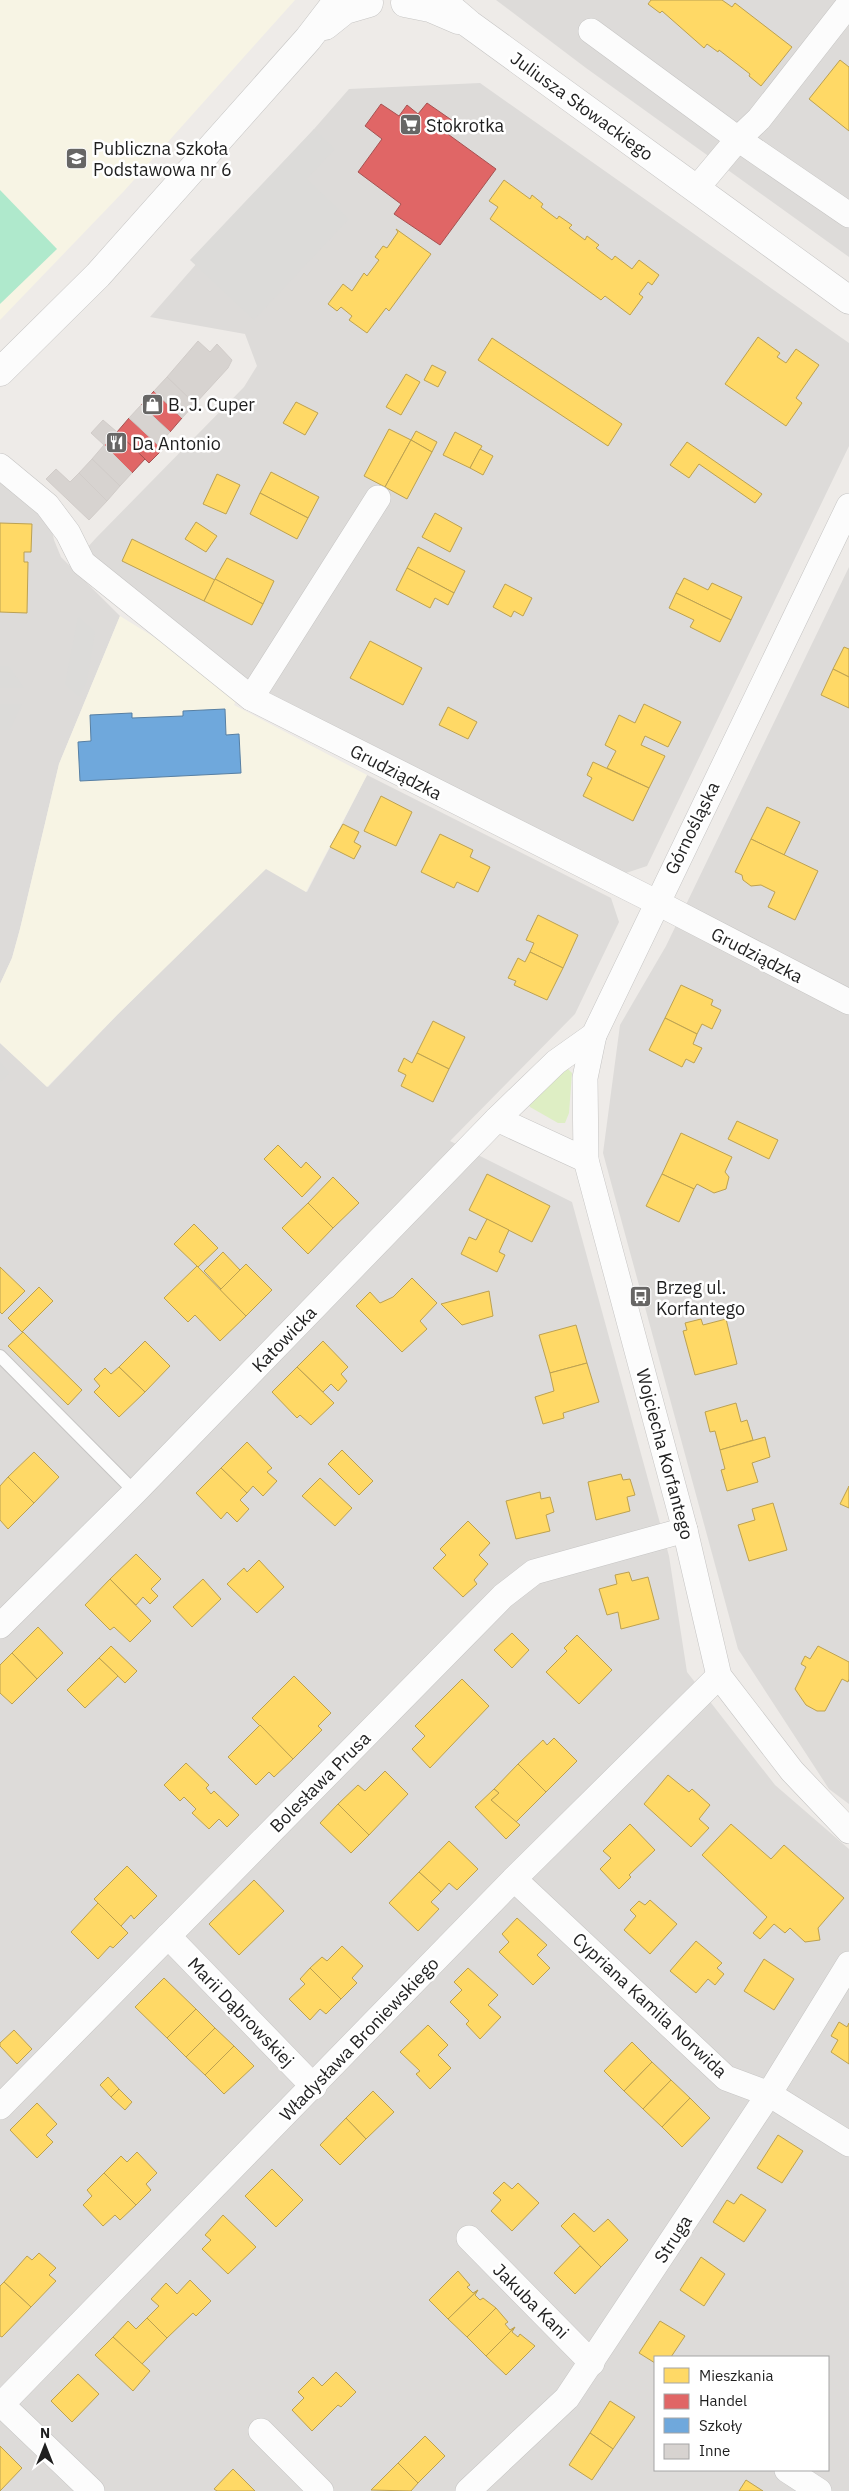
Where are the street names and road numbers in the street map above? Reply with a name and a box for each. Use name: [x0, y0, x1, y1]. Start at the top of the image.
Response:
street label: Juliusza Słowackiego: [506, 46, 658, 166]
street label: Grudziądzka: [346, 739, 446, 805]
street label: Górnośląska: [660, 777, 725, 878]
street label: Grudziądzka: [707, 922, 807, 988]
street label: Katowicka: [247, 1301, 321, 1377]
street label: Wojciecha Korfantego: [631, 1366, 699, 1542]
street label: Bolesława Prusa: [265, 1726, 376, 1837]
street label: Cypriana Kamila Norwida: [568, 1927, 732, 2083]
street label: Marii Dąbrowskiej: [183, 1952, 299, 2072]
street label: Władysława Broniewskiego: [274, 1952, 444, 2126]
street label: Struga: [649, 2210, 697, 2267]
street label: Jakuba Kani: [488, 2258, 574, 2344]

